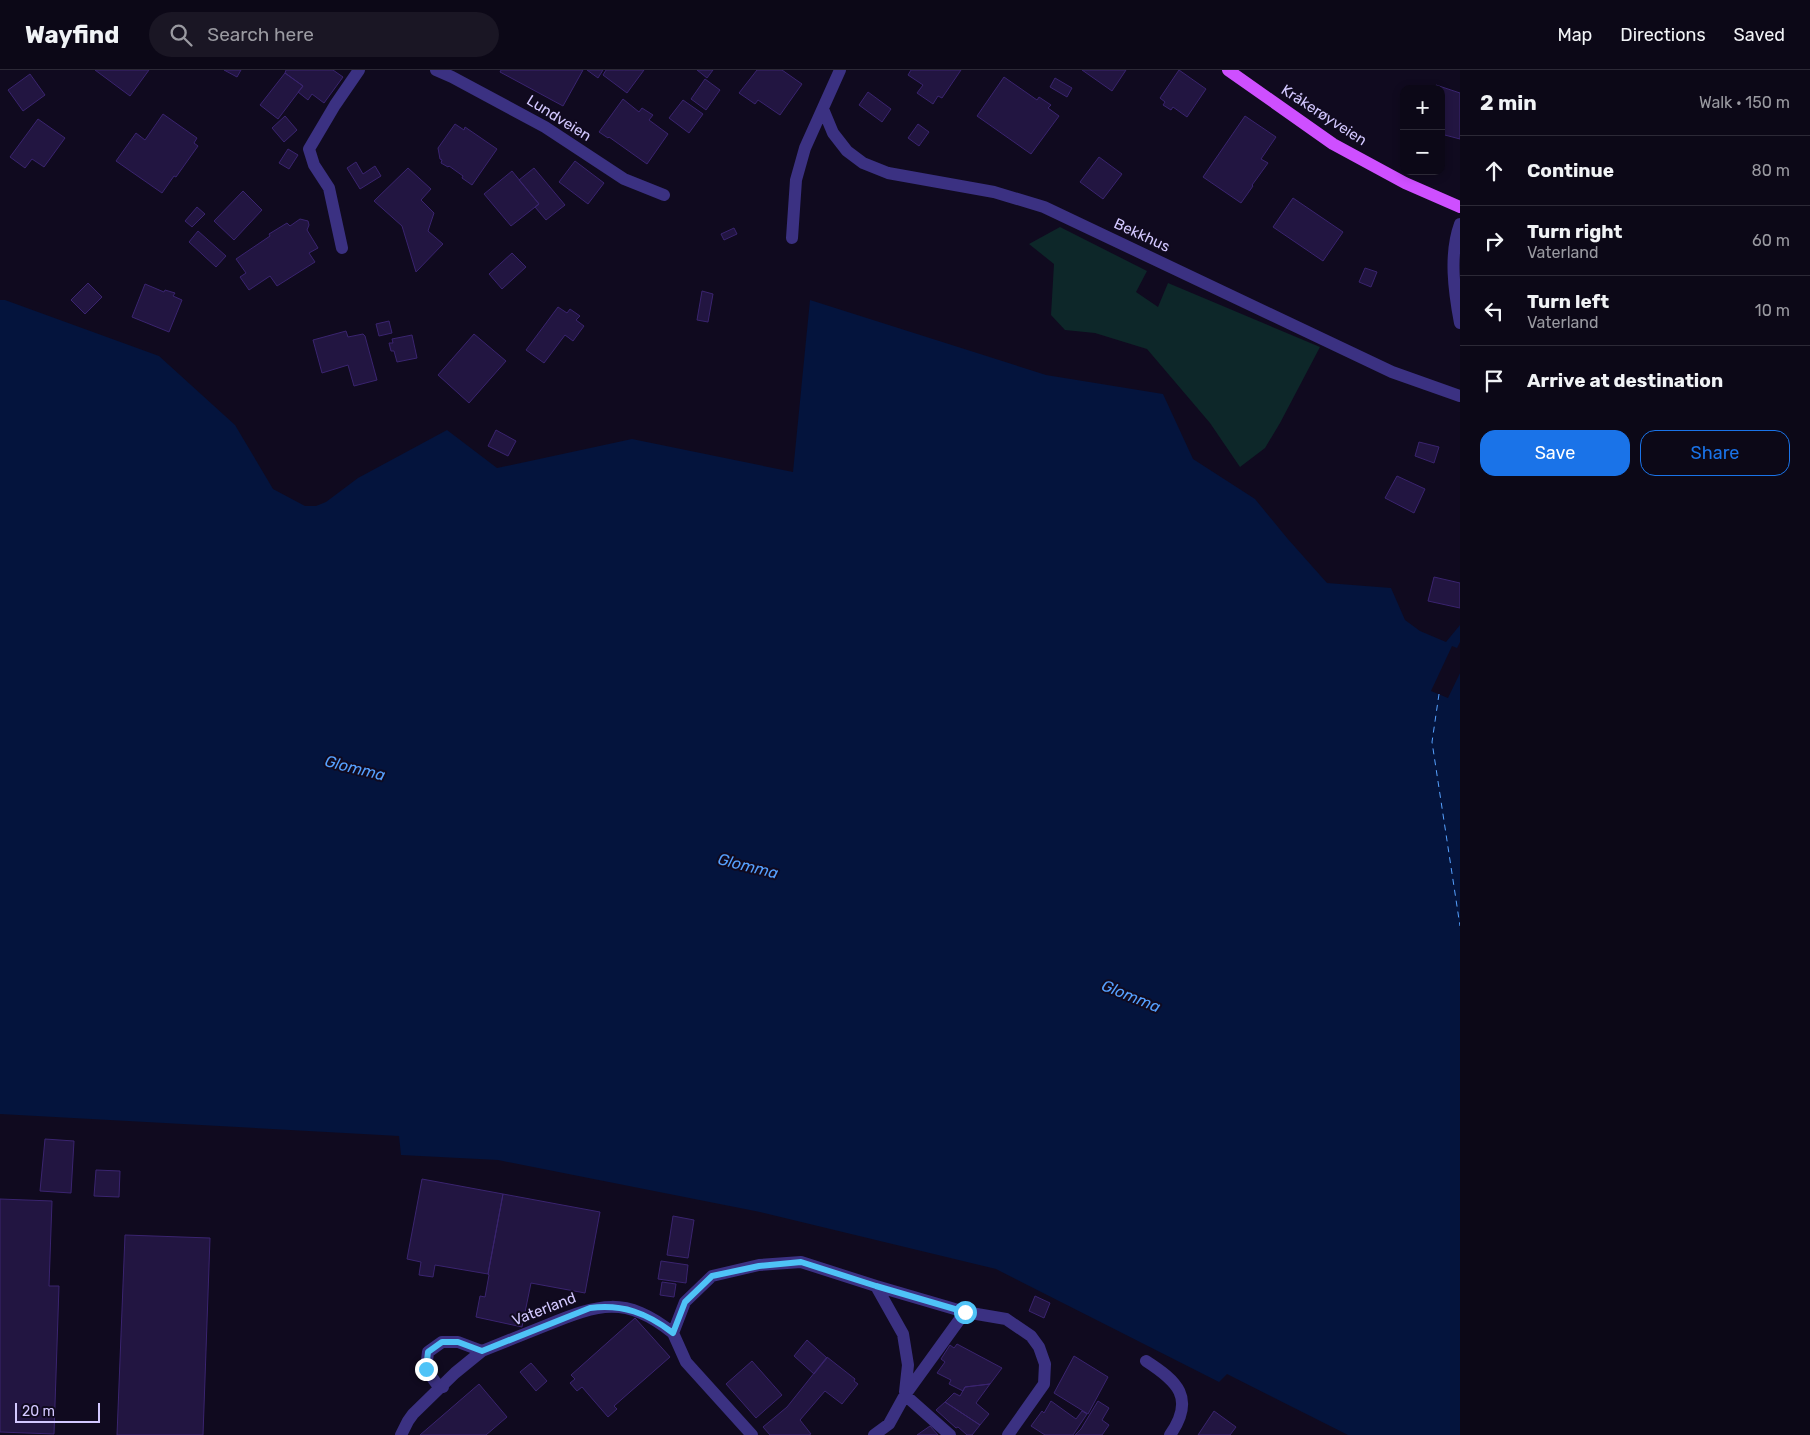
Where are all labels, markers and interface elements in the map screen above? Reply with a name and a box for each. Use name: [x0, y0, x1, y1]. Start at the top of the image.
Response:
search box: [149, 12, 499, 57]
text: Wayfind: [25, 21, 119, 49]
icon: search: [167, 21, 195, 49]
text: Search here: [207, 23, 314, 46]
text: Map: [1557, 24, 1592, 46]
text: Directions: [1620, 24, 1706, 46]
text: Saved: [1734, 24, 1785, 46]
street label: Kråkerøyveien: [1278, 81, 1370, 149]
map controls: [1400, 85, 1445, 175]
button: +: [1400, 85, 1445, 130]
text: 2 min: [1480, 90, 1537, 115]
street label: Lundveien: [523, 91, 595, 145]
text: Walk · 150 m: [1699, 93, 1790, 112]
button: −: [1400, 130, 1445, 175]
icon: ahead: [1480, 157, 1508, 185]
text: Continue: [1527, 159, 1614, 182]
text: 80 m: [1752, 161, 1790, 180]
street label: Bekkhus: [1111, 214, 1173, 256]
text: Turn right: [1527, 220, 1622, 243]
icon: right: [1480, 227, 1508, 255]
text: 60 m: [1752, 231, 1790, 250]
text: Vaterland: [1527, 243, 1599, 262]
text: Turn left: [1527, 290, 1609, 313]
icon: left: [1480, 297, 1508, 325]
text: 10 m: [1755, 301, 1790, 320]
text: Vaterland: [1527, 313, 1599, 332]
icon: arrive: [1480, 367, 1508, 395]
text: Arrive at destination: [1527, 369, 1723, 392]
button: Save: [1480, 430, 1630, 476]
button: Share: [1640, 430, 1790, 476]
water label: Glomma: [323, 751, 387, 785]
water label: Glomma: [716, 849, 780, 883]
water label: Glomma: [1099, 976, 1163, 1016]
street label: Vaterland: [509, 1289, 579, 1329]
route start: [954, 1301, 977, 1324]
route end: [415, 1358, 438, 1381]
scale bar: [15, 1400, 100, 1423]
text: 20 m: [22, 1403, 55, 1420]

